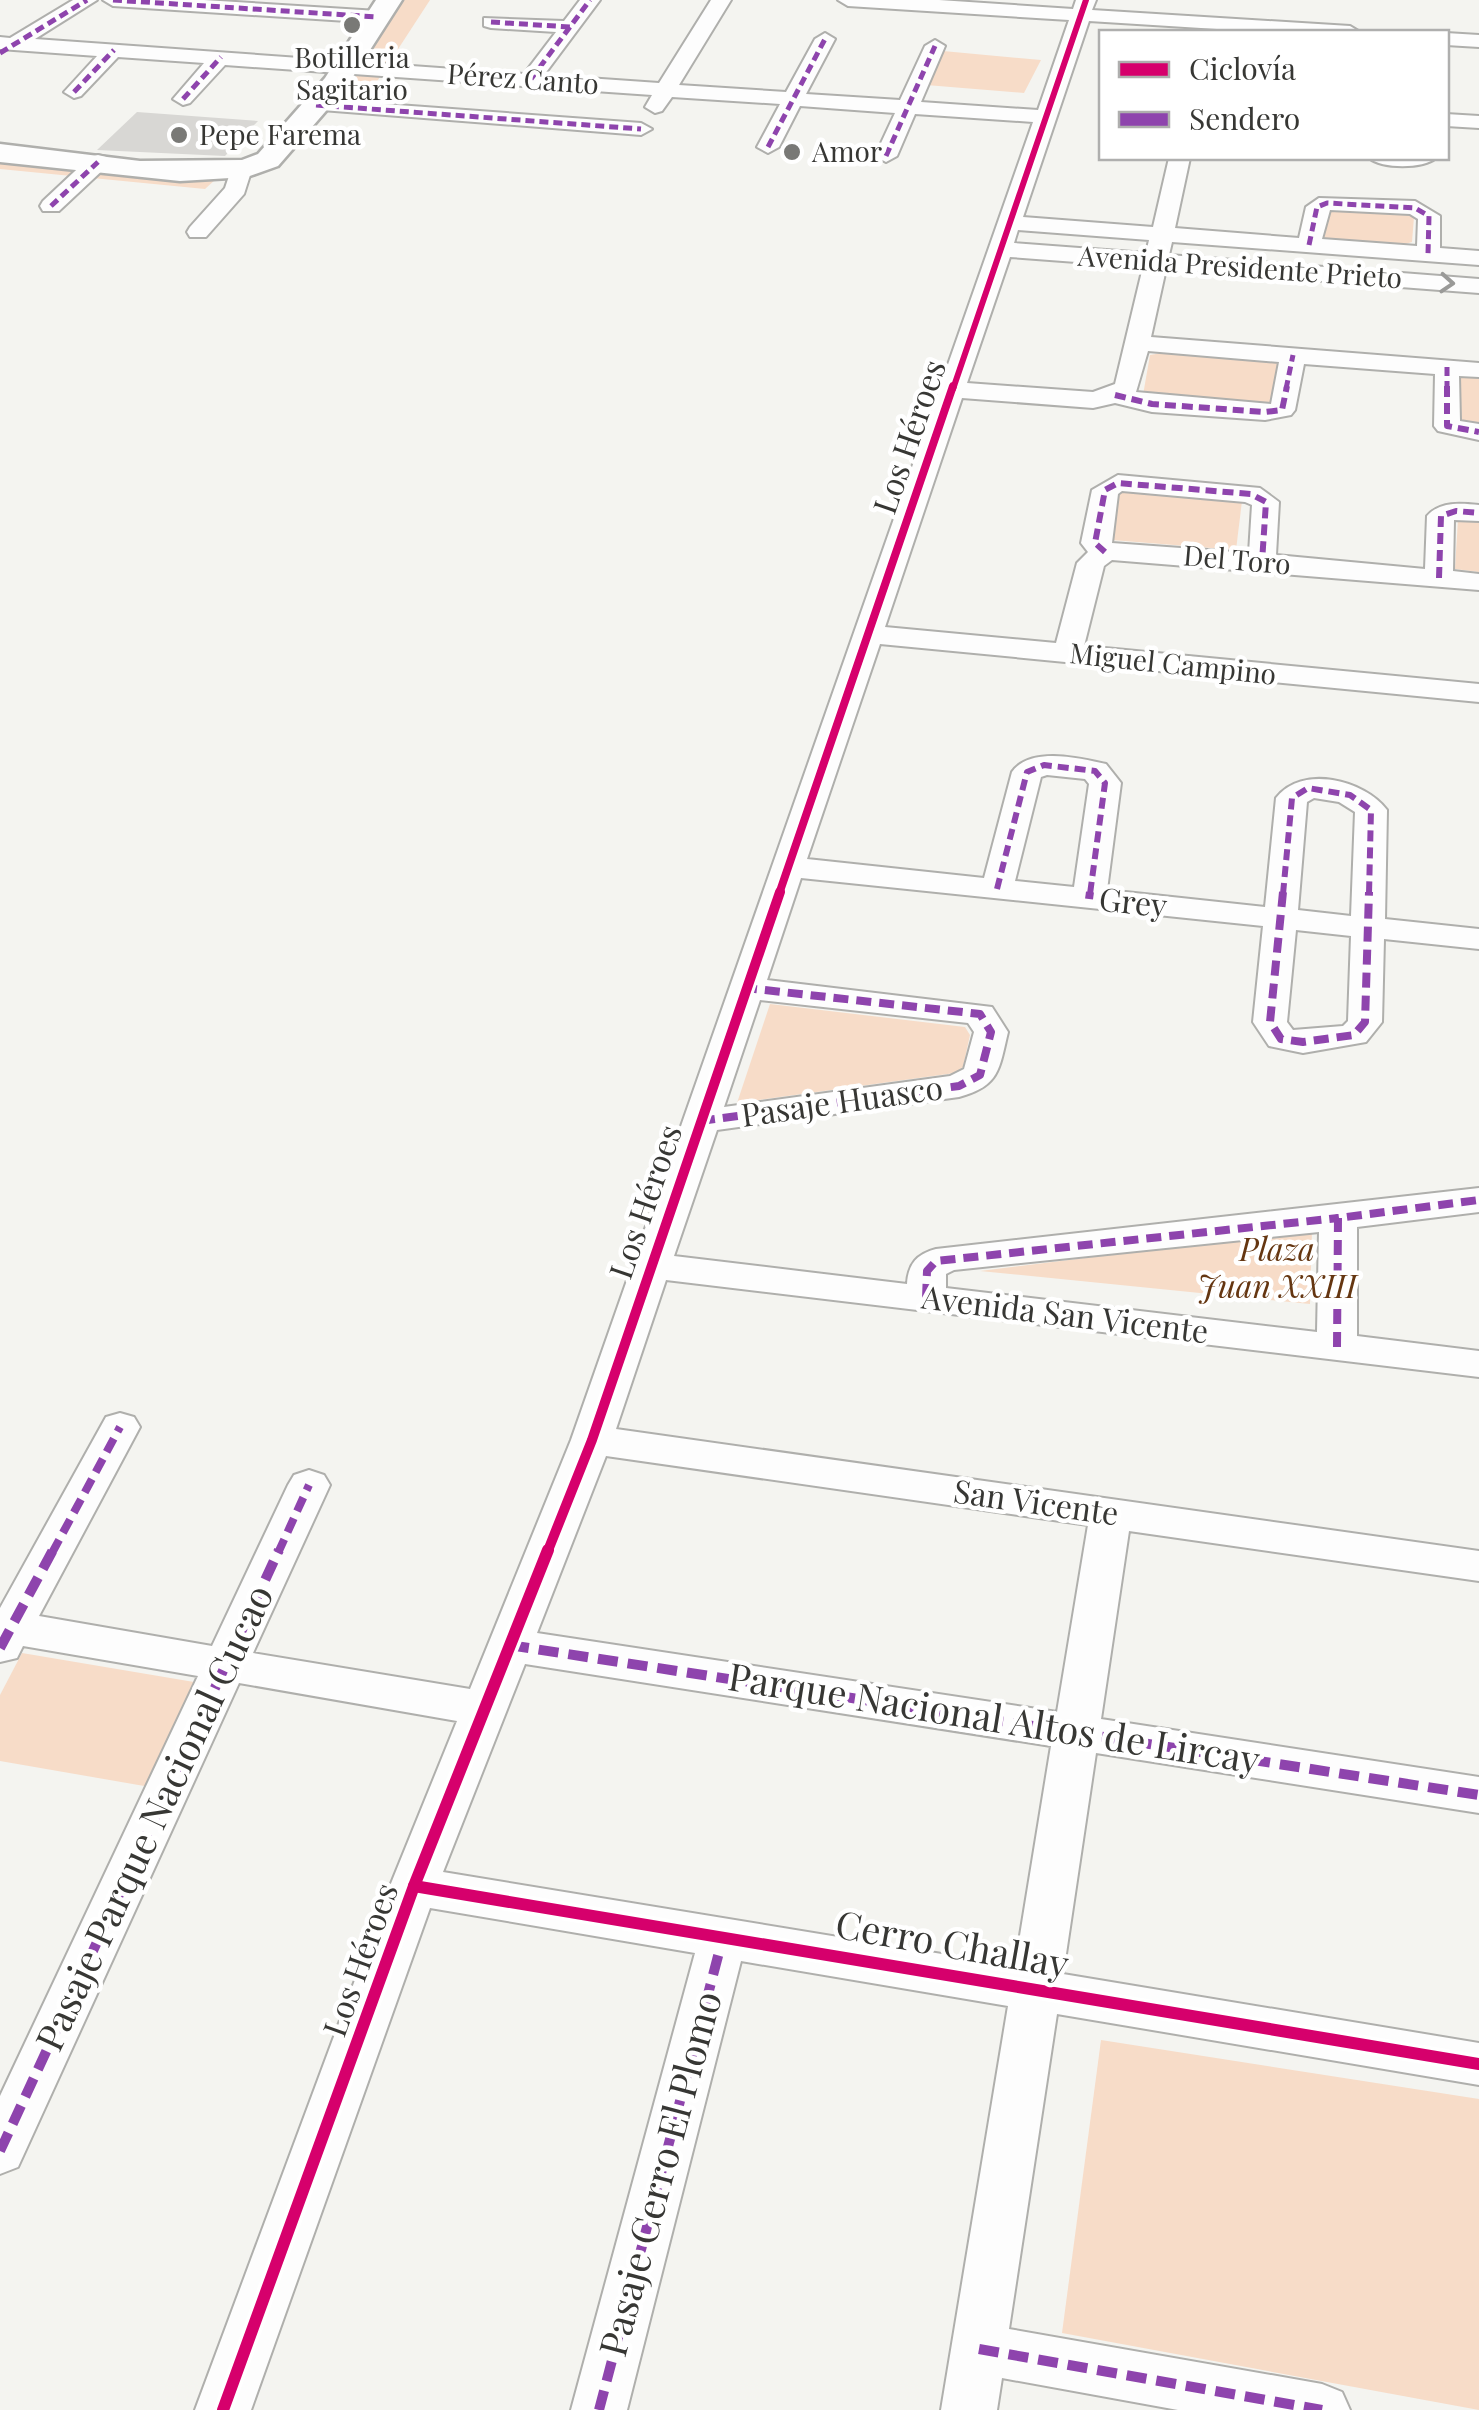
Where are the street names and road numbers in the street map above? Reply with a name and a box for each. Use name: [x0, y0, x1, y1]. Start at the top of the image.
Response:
street label: Pérez Canto: [446, 54, 600, 101]
street label: Avenida Presidente Prieto: [1076, 236, 1403, 295]
street label: Los Héroes: [861, 353, 954, 519]
street label: Del Toro: [1182, 535, 1292, 582]
street label: Miguel Campino: [1068, 633, 1278, 692]
street label: Grey: [1097, 876, 1169, 925]
street label: Pasaje Huasco: [738, 1064, 945, 1135]
street label: Los Héroes: [597, 1118, 690, 1284]
street label: Avenida San Vicente: [919, 1273, 1211, 1351]
street label: San Vicente: [951, 1468, 1122, 1533]
street label: Pasaje Parque Nacional Cucao: [22, 1576, 283, 2058]
street label: Parque Nacional Altos de Lircay: [725, 1649, 1264, 1784]
street label: Los Héroes: [311, 1877, 406, 2042]
street label: Cerro Challay: [832, 1897, 1073, 1988]
street label: Pasaje Cerro El Plomo: [585, 1985, 732, 2361]

